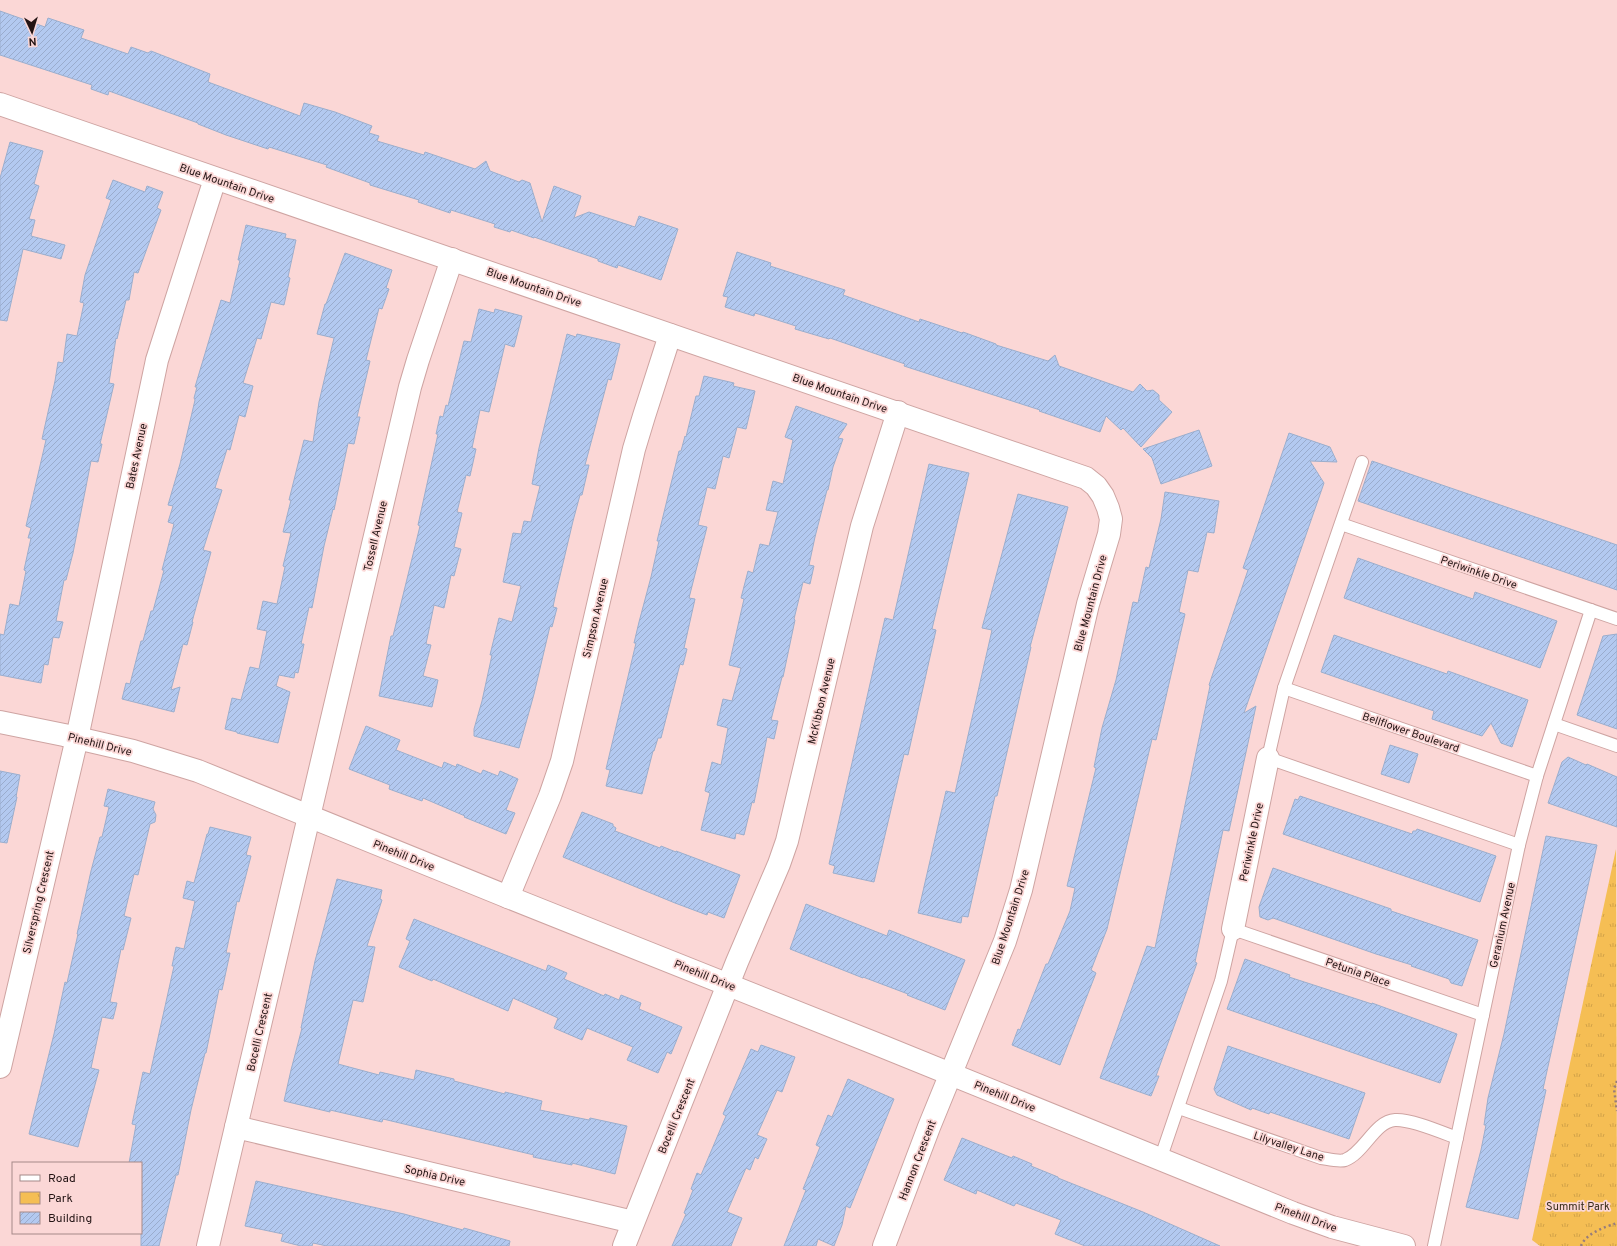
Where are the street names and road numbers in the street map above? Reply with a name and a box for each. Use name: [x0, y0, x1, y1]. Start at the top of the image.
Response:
street label: Blue Mountain Drive: [177, 161, 276, 207]
street label: Blue Mountain Drive: [484, 265, 583, 311]
street label: Blue Mountain Drive: [790, 371, 889, 417]
street label: Bates Avenue: [123, 422, 151, 490]
street label: Tossell Avenue: [361, 499, 391, 573]
street label: Blue Mountain Drive: [1071, 553, 1111, 653]
street label: Periwinkle Drive: [1439, 553, 1519, 593]
street label: Simpson Avenue: [580, 577, 612, 659]
street label: McKibbon Avenue: [805, 657, 839, 746]
street label: Bellflower Boulevard: [1360, 710, 1461, 756]
street label: Pinehill Drive: [66, 730, 133, 760]
street label: Periwinkle Drive: [1237, 801, 1267, 883]
street label: Pinehill Drive: [371, 837, 437, 875]
street label: Silverspring Crescent: [20, 849, 58, 955]
street label: Blue Mountain Drive: [989, 868, 1033, 967]
street label: Geranium Avenue: [1487, 881, 1519, 969]
street label: Petunia Place: [1323, 955, 1392, 991]
street label: Pinehill Drive: [672, 957, 738, 995]
street label: Bocelli Crescent: [244, 992, 276, 1073]
street label: Bocelli Crescent: [655, 1077, 698, 1156]
street label: Pinehill Drive: [972, 1078, 1038, 1116]
street label: Hannon Crescent: [896, 1118, 940, 1202]
street label: Lilyvalley Lane: [1252, 1129, 1326, 1165]
street label: Sophia Drive: [403, 1162, 467, 1190]
street label: Pinehill Drive: [1273, 1200, 1339, 1236]

